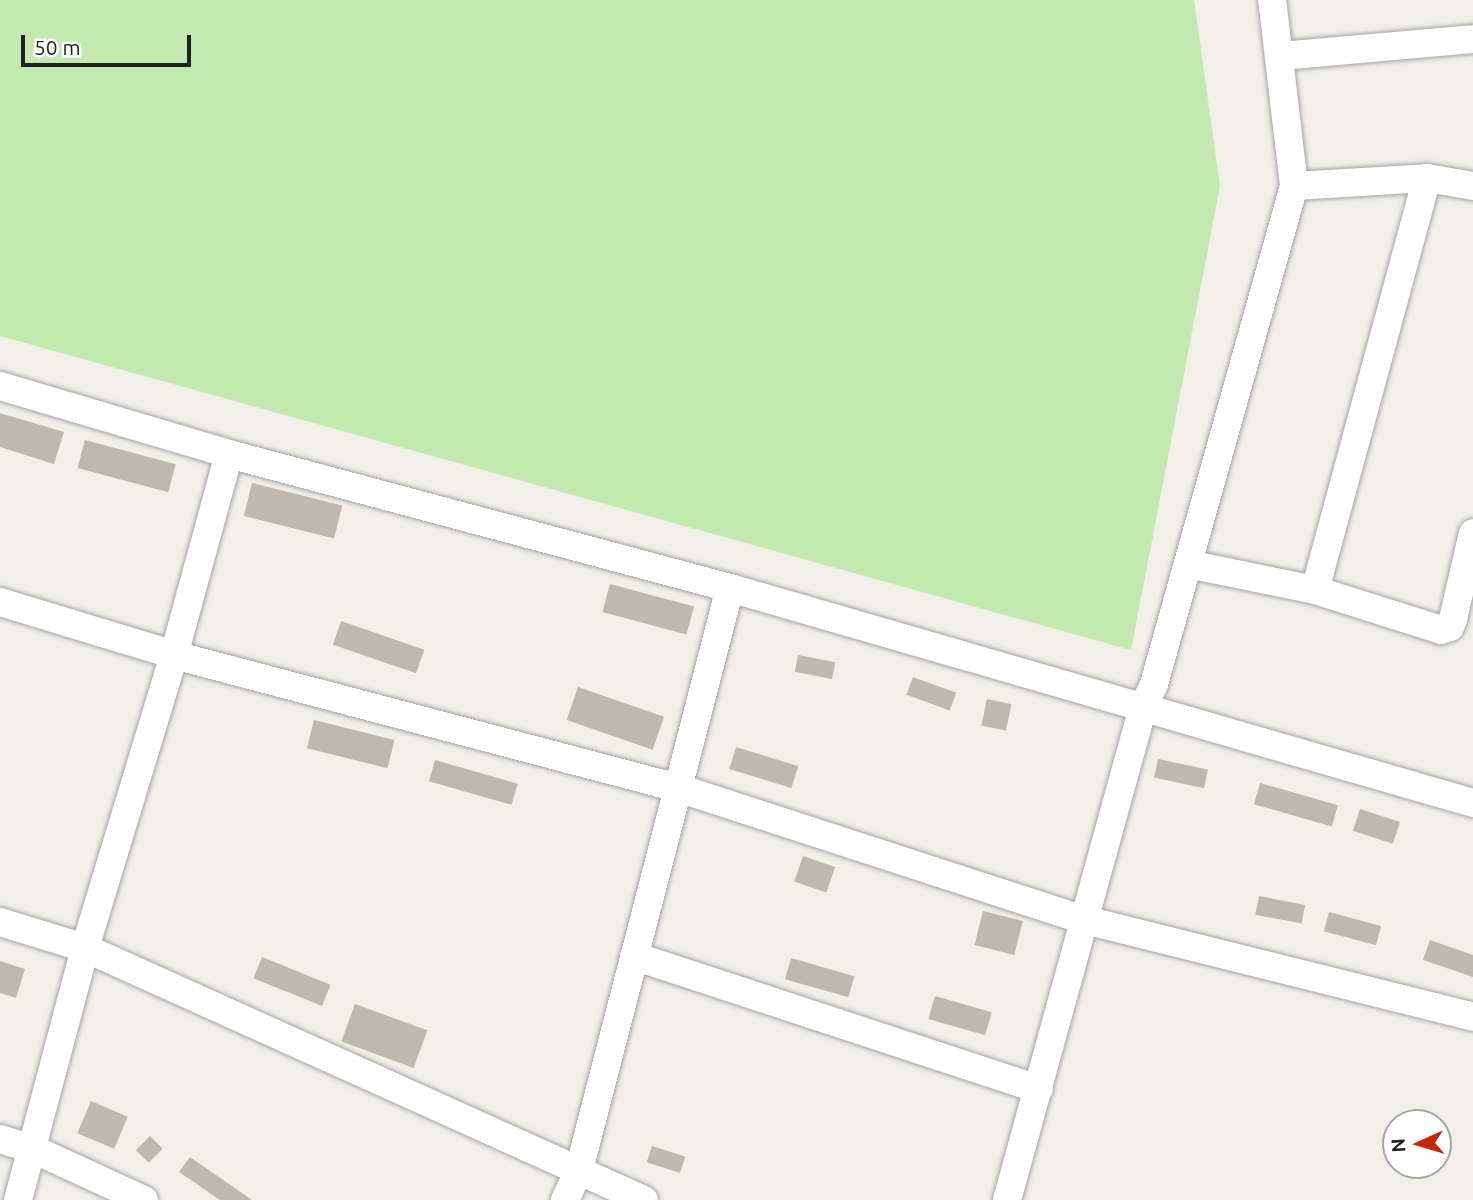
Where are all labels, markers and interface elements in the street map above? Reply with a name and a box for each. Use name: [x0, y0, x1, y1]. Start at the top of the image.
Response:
scale bar: [24, 21, 194, 65]
text: 50 m: [34, 35, 81, 59]
north arrow: [1382, 1109, 1452, 1179]
text: N: [1387, 1137, 1410, 1153]

